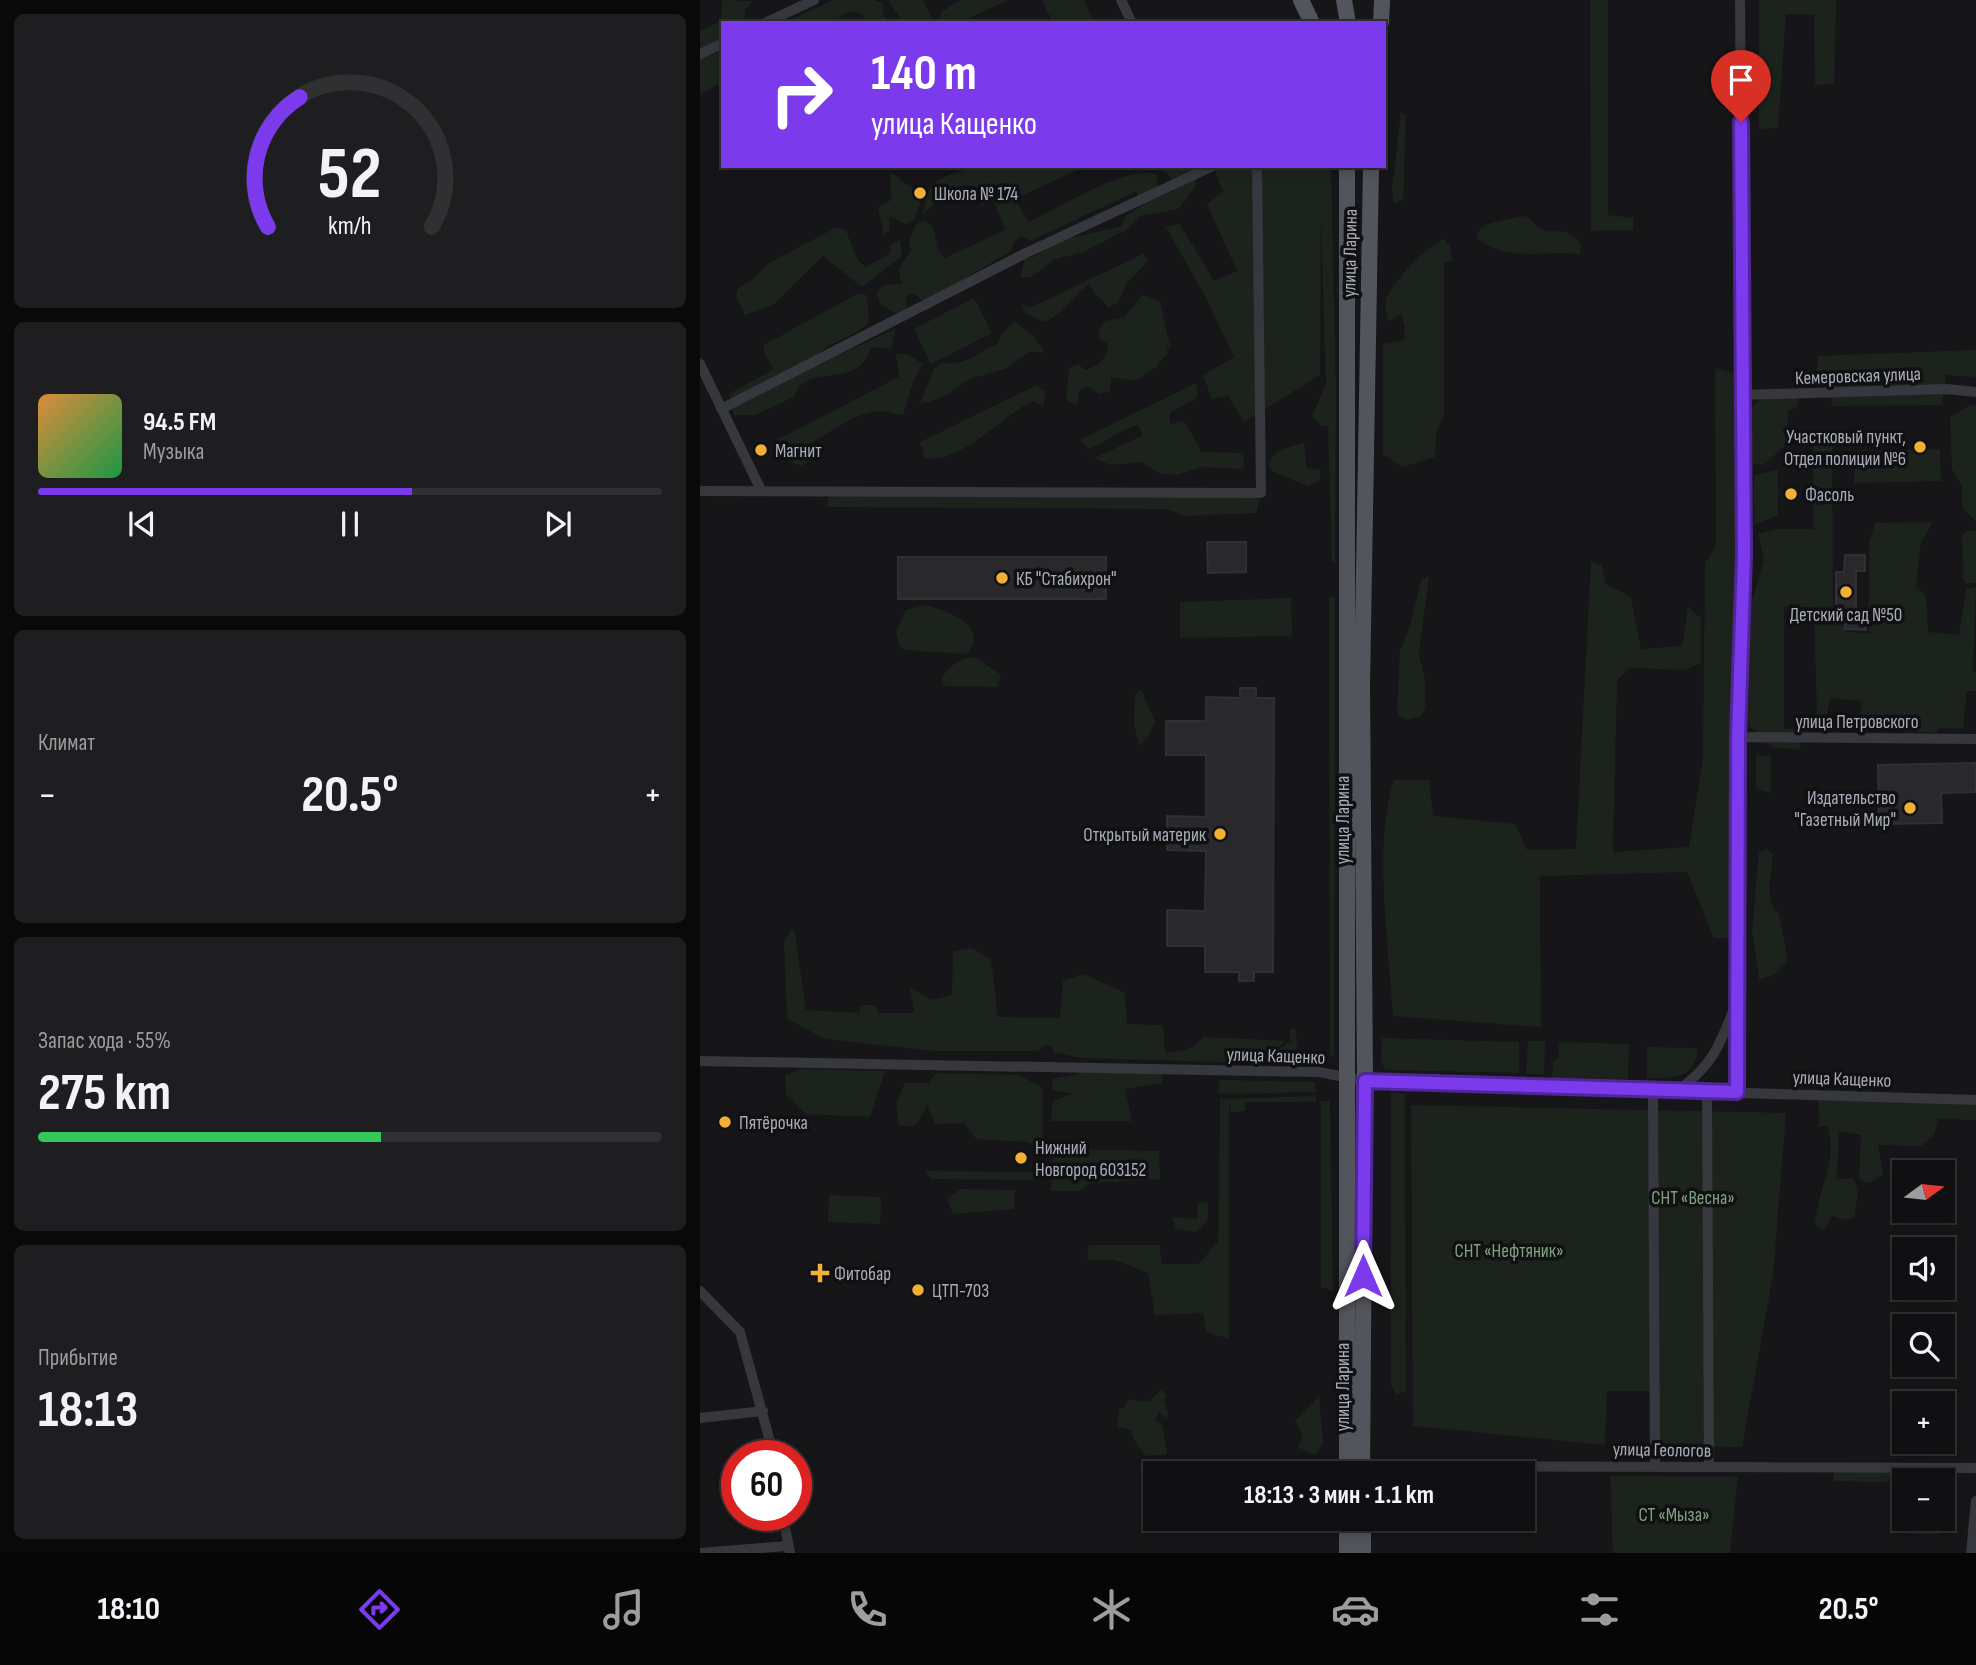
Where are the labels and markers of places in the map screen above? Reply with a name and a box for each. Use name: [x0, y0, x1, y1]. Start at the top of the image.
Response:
pin: [1711, 50, 1771, 122]
place label: Школа № 174: [934, 183, 1018, 206]
marker: Школа № 174: [912, 185, 928, 201]
place label: Участковый пункт, Отдел полиции №6: [1784, 426, 1906, 471]
marker: Участковый пункт, Отдел полиции №6: [1912, 439, 1928, 455]
place label: Магнит: [775, 440, 822, 463]
marker: Магнит: [753, 442, 769, 458]
place label: Фасоль: [1805, 484, 1854, 507]
marker: Фасоль: [1783, 486, 1799, 502]
place label: КБ "Стабихрон": [1016, 568, 1117, 591]
marker: КБ "Стабихрон": [994, 570, 1010, 586]
marker: Детский сад №50: [1838, 584, 1854, 600]
place label: Детский сад №50: [1790, 604, 1902, 627]
place label: Издательство "Газетный Мир": [1794, 787, 1896, 832]
marker: Издательство "Газетный Мир": [1902, 800, 1918, 816]
place label: Открытый материк: [1083, 824, 1207, 847]
marker: Открытый материк: [1212, 826, 1228, 842]
place label: Пятёрочка: [739, 1112, 808, 1135]
marker: Пятёрочка: [717, 1114, 733, 1130]
place label: Нижний Новгород 603152: [1035, 1137, 1146, 1182]
marker: Нижний Новгород 603152: [1013, 1150, 1029, 1166]
place label: Фитобар: [834, 1263, 891, 1286]
marker: Фитобар: [812, 1265, 828, 1281]
place label: ЦТП-703: [932, 1280, 989, 1303]
marker: ЦТП-703: [910, 1282, 926, 1298]

